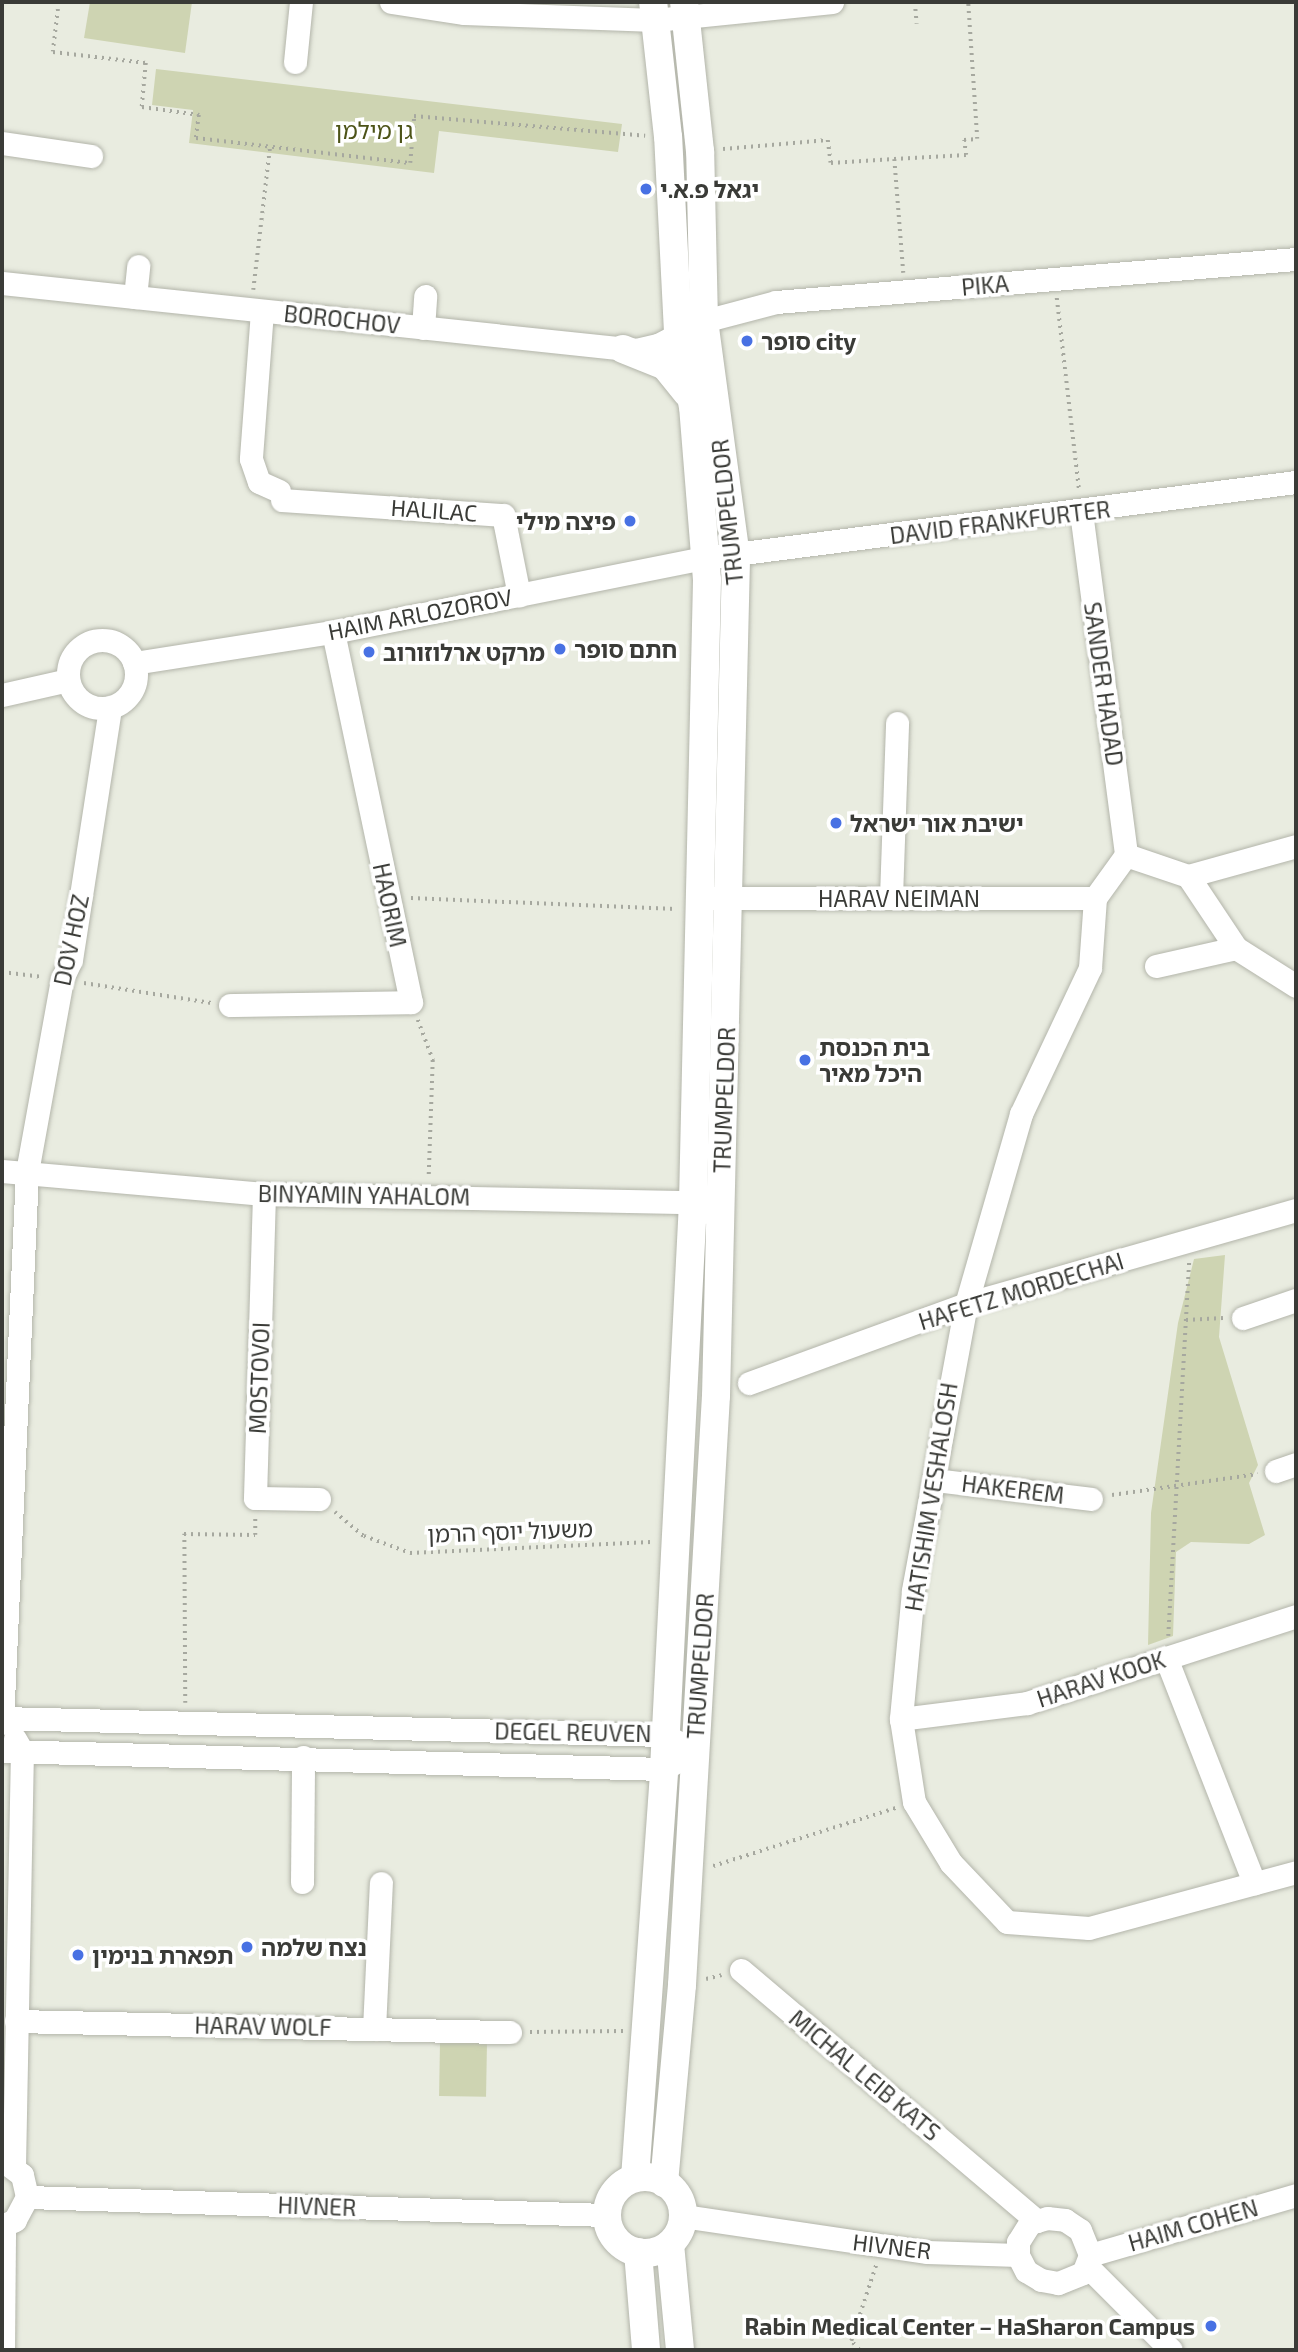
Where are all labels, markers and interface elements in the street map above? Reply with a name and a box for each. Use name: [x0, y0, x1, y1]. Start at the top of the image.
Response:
park label: גן מילמן: [335, 116, 413, 144]
place label: יגאל פ.א.י: [660, 175, 759, 203]
marker: יגאל פ.א.י: [638, 181, 654, 197]
street label: PIKA: [960, 269, 1010, 301]
street label: BOROCHOV: [282, 299, 402, 339]
place label: סופר city: [761, 327, 856, 355]
marker: סופר city: [739, 333, 755, 349]
street label: TRUMPELDOR: [706, 438, 748, 586]
street label: HALILAC: [390, 493, 478, 527]
street label: DAVID FRANKFURTER: [888, 495, 1112, 549]
place label: פיצה מילי: [516, 507, 616, 535]
marker: פיצה מילי: [622, 513, 638, 529]
street label: HAIM ARLOZOROV: [325, 583, 515, 645]
street label: SANDER HADAD: [1079, 600, 1129, 768]
place label: חתם סופר: [574, 635, 677, 663]
place label: מרקט ארלוזורוב: [383, 638, 545, 666]
marker: חתם סופר: [552, 641, 568, 657]
marker: מרקט ארלוזורוב: [361, 644, 377, 660]
place label: ישיבת אור ישראל: [850, 809, 1024, 837]
marker: ישיבת אור ישראל: [828, 815, 844, 831]
street label: HAORIM: [368, 860, 412, 950]
street label: HARAV NEIMAN: [818, 884, 980, 912]
street label: DOV HOZ: [48, 892, 94, 988]
street label: TRUMPELDOR: [708, 1026, 740, 1174]
place label: בית הכנסת היכל מאיר: [819, 1033, 930, 1087]
marker: בית הכנסת היכל מאיר: [797, 1052, 813, 1068]
street label: BINYAMIN YAHALOM: [257, 1179, 471, 1211]
street label: HAFETZ MORDECHAI: [915, 1247, 1127, 1335]
street label: MOSTOVOI: [243, 1322, 275, 1434]
street label: HATISHIM VESHALOSH: [899, 1380, 963, 1614]
street label: HAKEREM: [960, 1469, 1066, 1509]
street label: משעול יוסף הרמן: [427, 1514, 593, 1548]
street label: TRUMPELDOR: [681, 1592, 719, 1740]
street label: HARAV KOOK: [1033, 1645, 1169, 1713]
street label: DEGEL REUVEN: [494, 1717, 652, 1747]
place label: נצח שלמה: [261, 1933, 367, 1961]
marker: נצח שלמה: [239, 1939, 255, 1955]
place label: תפארת בנימין: [92, 1941, 234, 1969]
marker: תפארת בנימין: [70, 1947, 86, 1963]
street label: MICHAL LEIB KATS: [784, 2004, 946, 2146]
street label: HARAV WOLF: [194, 2011, 332, 2041]
street label: HIVNER: [277, 2191, 357, 2221]
street label: HAIM COHEN: [1125, 2193, 1261, 2257]
street label: HIVNER: [851, 2228, 933, 2264]
place label: Rabin Medical Center – HaSharon Campus: [743, 2312, 1195, 2340]
marker: Rabin Medical Center – HaSharon Campus: [1201, 2316, 1221, 2336]

